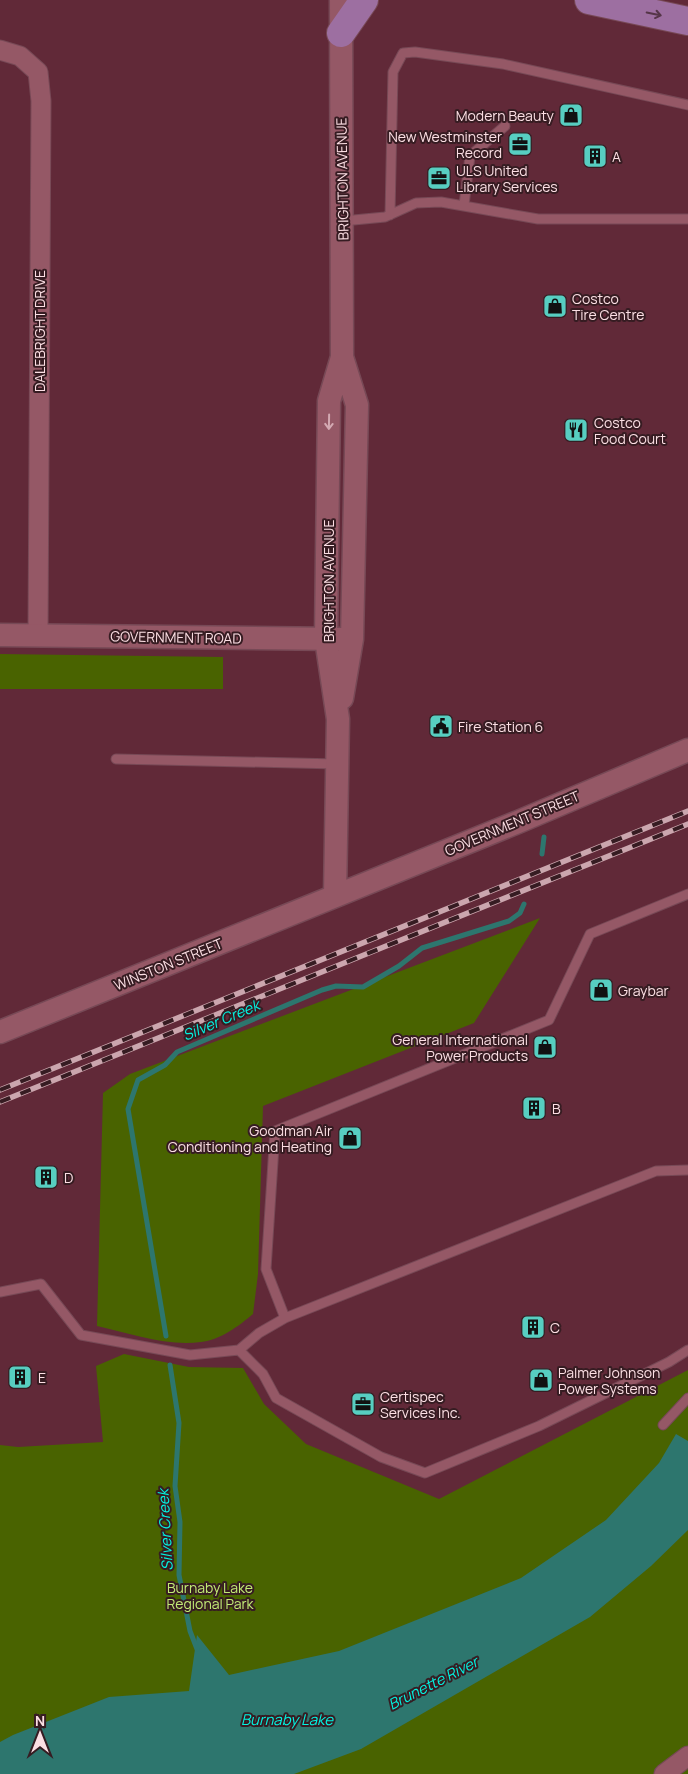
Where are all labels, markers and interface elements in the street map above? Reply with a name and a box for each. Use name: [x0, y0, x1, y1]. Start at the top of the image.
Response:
one-way arrow: [645, 10, 661, 19]
shop icon: Modern Beauty: [558, 102, 584, 128]
place label: Modern Beauty: [456, 106, 555, 125]
street label: BRIGHTON AVENUE: [331, 117, 353, 241]
place label: New Westminster Record: [388, 127, 502, 162]
office icon: New Westminster Record: [507, 131, 533, 157]
building icon: A: [582, 143, 608, 169]
place label: A: [612, 147, 621, 166]
place label: ULS United Library Services: [456, 161, 558, 196]
office icon: ULS United Library Services: [426, 165, 452, 191]
street label: DALEBRIGHT DRIVE: [30, 270, 49, 392]
place label: Costco Tire Centre: [572, 289, 645, 324]
shop icon: Costco Tire Centre: [542, 293, 568, 319]
one-way arrow: [324, 413, 334, 429]
place label: Costco Food Court: [594, 413, 666, 448]
restaurant icon: Costco Food Court: [563, 417, 589, 443]
street label: BRIGHTON AVENUE: [319, 520, 338, 642]
street label: GOVERNMENT ROAD: [110, 626, 242, 648]
public building icon: Fire Station 6: [428, 713, 454, 739]
place label: Fire Station 6: [458, 717, 543, 736]
street label: GOVERNMENT STREET: [442, 786, 583, 860]
street label: WINSTON STREET: [111, 933, 226, 994]
shop icon: Graybar: [588, 977, 614, 1003]
place label: Graybar: [618, 981, 669, 1000]
water label: Silver Creek: [179, 993, 265, 1046]
place label: General International Power Products: [392, 1030, 528, 1065]
shop icon: General International Power Products: [532, 1034, 558, 1060]
building icon: B: [521, 1095, 547, 1121]
place label: B: [552, 1099, 561, 1118]
place label: Goodman Air Conditioning and Heating: [168, 1121, 332, 1156]
shop icon: Goodman Air Conditioning and Heating: [337, 1125, 363, 1151]
building icon: D: [33, 1164, 59, 1190]
place label: D: [64, 1168, 73, 1187]
building icon: C: [520, 1314, 546, 1340]
place label: C: [550, 1318, 560, 1337]
place label: Palmer Johnson Power Systems: [558, 1363, 660, 1398]
building icon: E: [7, 1364, 33, 1390]
shop icon: Palmer Johnson Power Systems: [528, 1367, 554, 1393]
place label: E: [38, 1368, 46, 1387]
place label: Certispec Services Inc.: [380, 1387, 461, 1422]
office icon: Certispec Services Inc.: [350, 1391, 376, 1417]
water label: Silver Creek: [152, 1486, 178, 1571]
park label: Burnaby Lake Regional Park: [167, 1578, 255, 1613]
water label: Brunette River: [384, 1650, 484, 1715]
north arrow: [15, 1709, 65, 1759]
water label: Burnaby Lake: [241, 1709, 334, 1730]
text: N: [35, 1711, 45, 1730]

